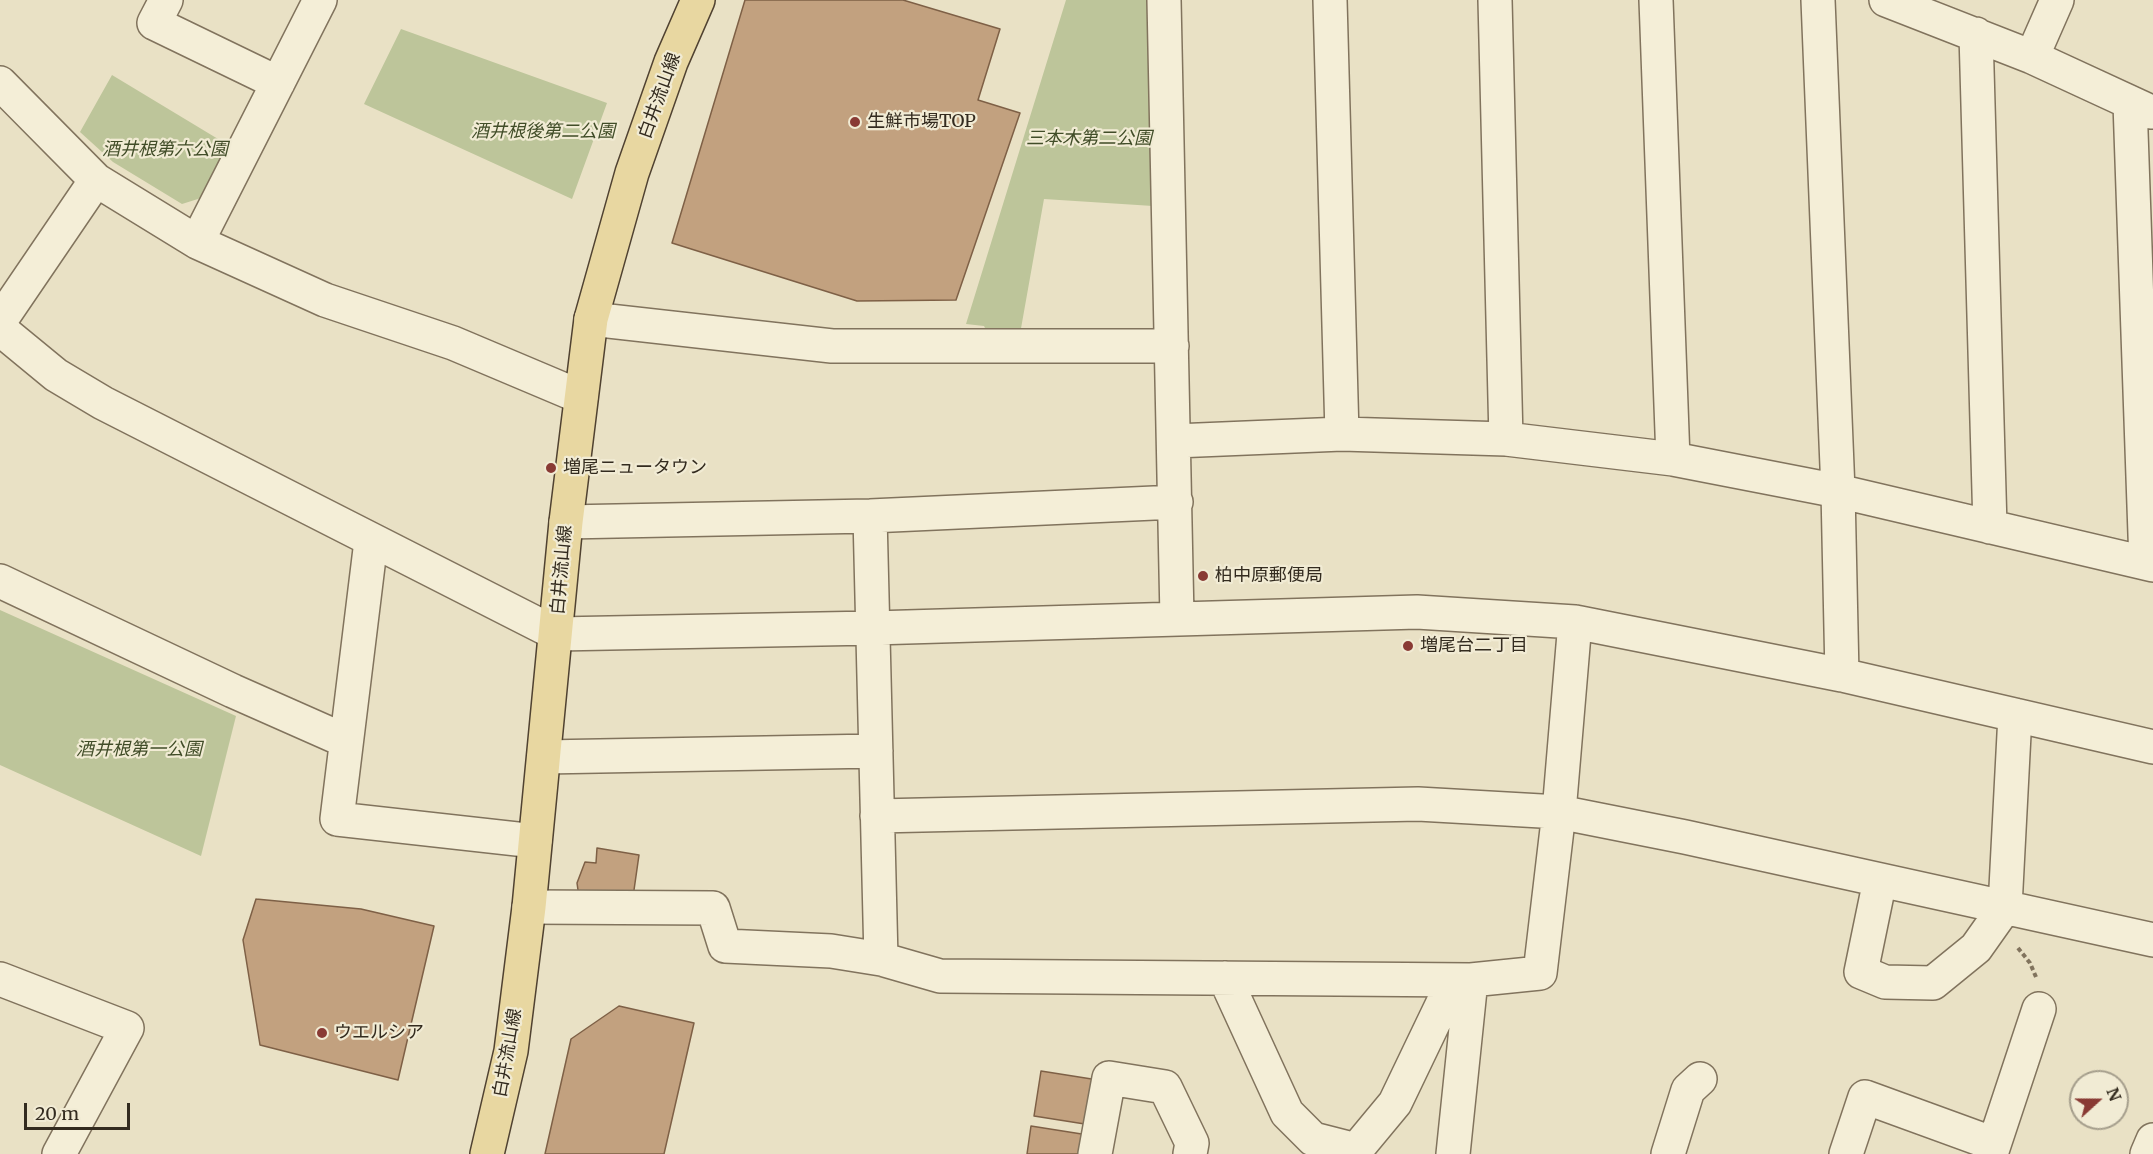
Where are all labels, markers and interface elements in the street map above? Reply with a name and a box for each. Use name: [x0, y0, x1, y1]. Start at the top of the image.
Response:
street label: 白井流山線: [634, 50, 686, 142]
place label: 生鮮市場TOP: [867, 111, 976, 133]
marker: 生鮮市場TOP: [848, 115, 862, 129]
park label: 酒井根後第二公園: [471, 121, 615, 143]
park label: 三本木第二公園: [1026, 128, 1152, 150]
park label: 酒井根第六公園: [102, 139, 228, 161]
place label: 増尾ニュータウン: [563, 457, 707, 479]
marker: 増尾ニュータウン: [544, 461, 558, 475]
street label: 白井流山線: [547, 524, 577, 616]
place label: 柏中原郵便局: [1215, 565, 1323, 587]
marker: 柏中原郵便局: [1196, 569, 1210, 583]
place label: 増尾台二丁目: [1420, 635, 1528, 657]
marker: 増尾台二丁目: [1401, 639, 1415, 653]
park label: 酒井根第一公園: [76, 739, 202, 761]
street label: 白井流山線: [490, 1007, 526, 1099]
place label: ウエルシア: [334, 1022, 424, 1044]
marker: ウエルシア: [315, 1026, 329, 1040]
north arrow: [2069, 1070, 2129, 1130]
text: N: [2102, 1085, 2126, 1104]
scale bar: [27, 1091, 134, 1129]
text: 20 m: [35, 1102, 79, 1125]

